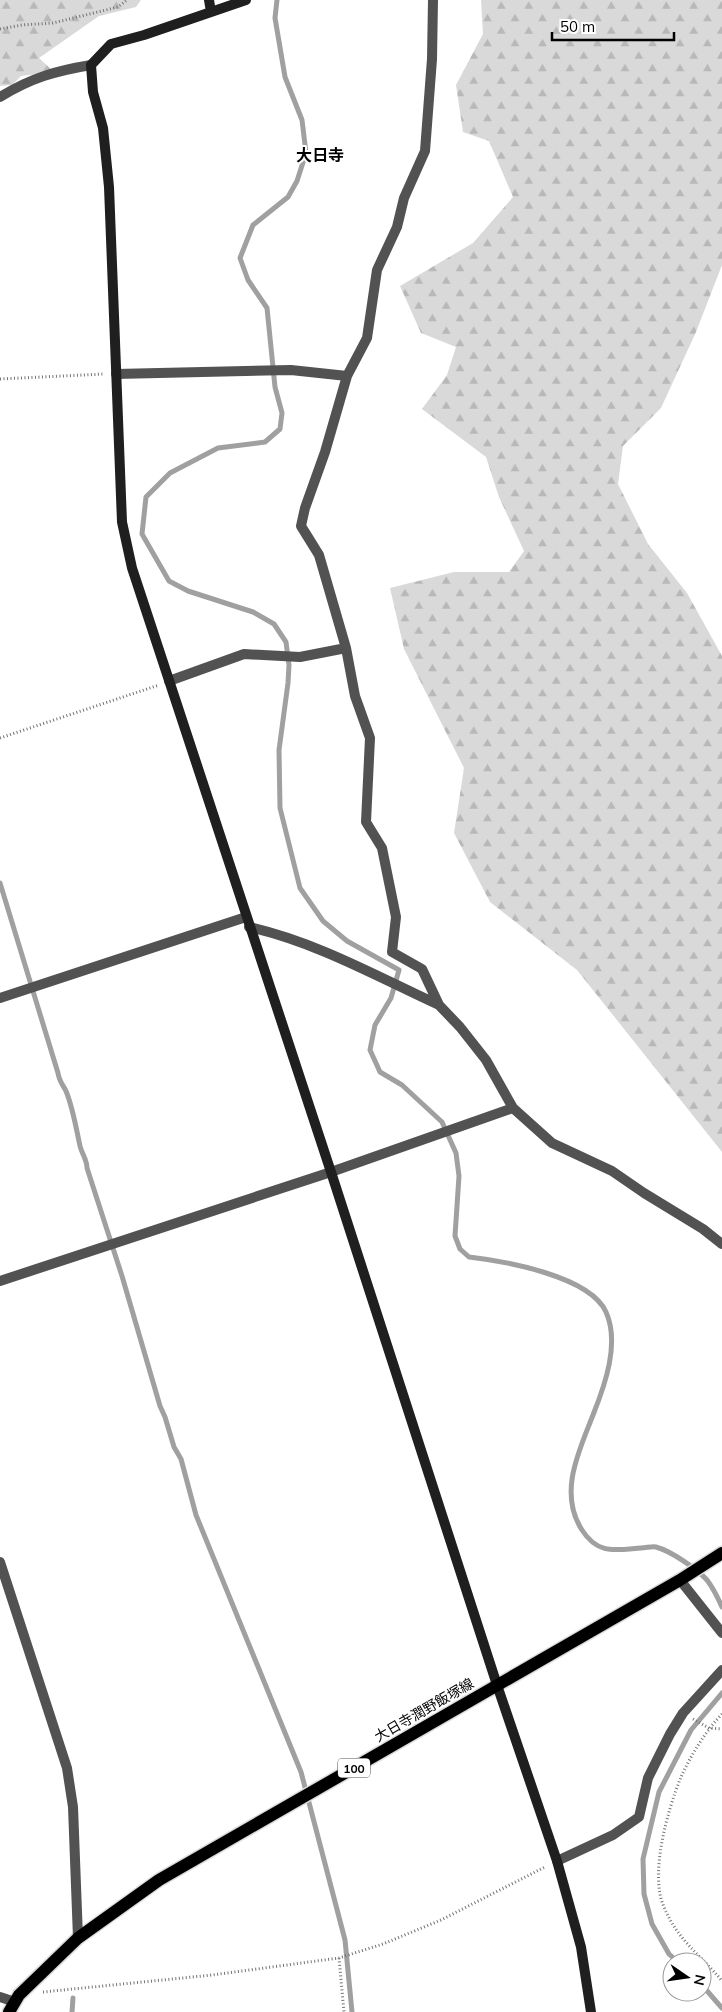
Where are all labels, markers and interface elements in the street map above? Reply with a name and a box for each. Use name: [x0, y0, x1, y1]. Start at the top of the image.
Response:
scale bar: [552, 10, 674, 42]
text: 50 m: [560, 17, 595, 36]
district label: 大日寺: [296, 145, 344, 165]
street label: 大日寺潤野飯塚線: [371, 1674, 477, 1746]
road number: 100: [338, 1759, 370, 1778]
north arrow: [662, 1952, 712, 2002]
text: N: [690, 1973, 710, 1987]

